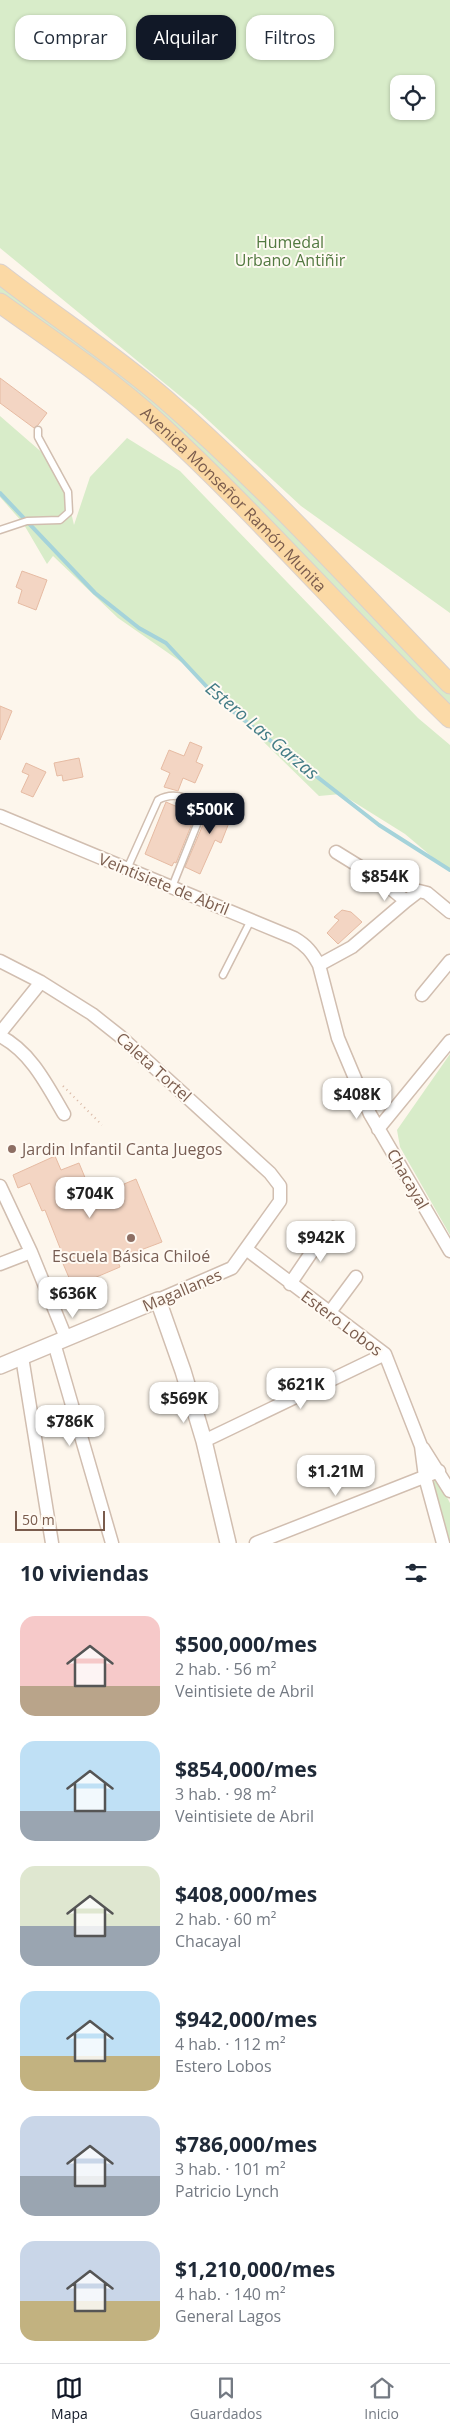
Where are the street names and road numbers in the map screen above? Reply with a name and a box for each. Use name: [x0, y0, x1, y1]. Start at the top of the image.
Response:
street label: Avenida Monseñor Ramón Munita: [136, 402, 332, 597]
street label: Veintisiete de Abril: [95, 848, 233, 920]
street label: Caleta Tortel: [112, 1027, 196, 1107]
street label: Chacayal: [382, 1145, 434, 1213]
street label: Magallanes: [139, 1263, 225, 1317]
street label: Estero Lobos: [297, 1285, 387, 1361]

